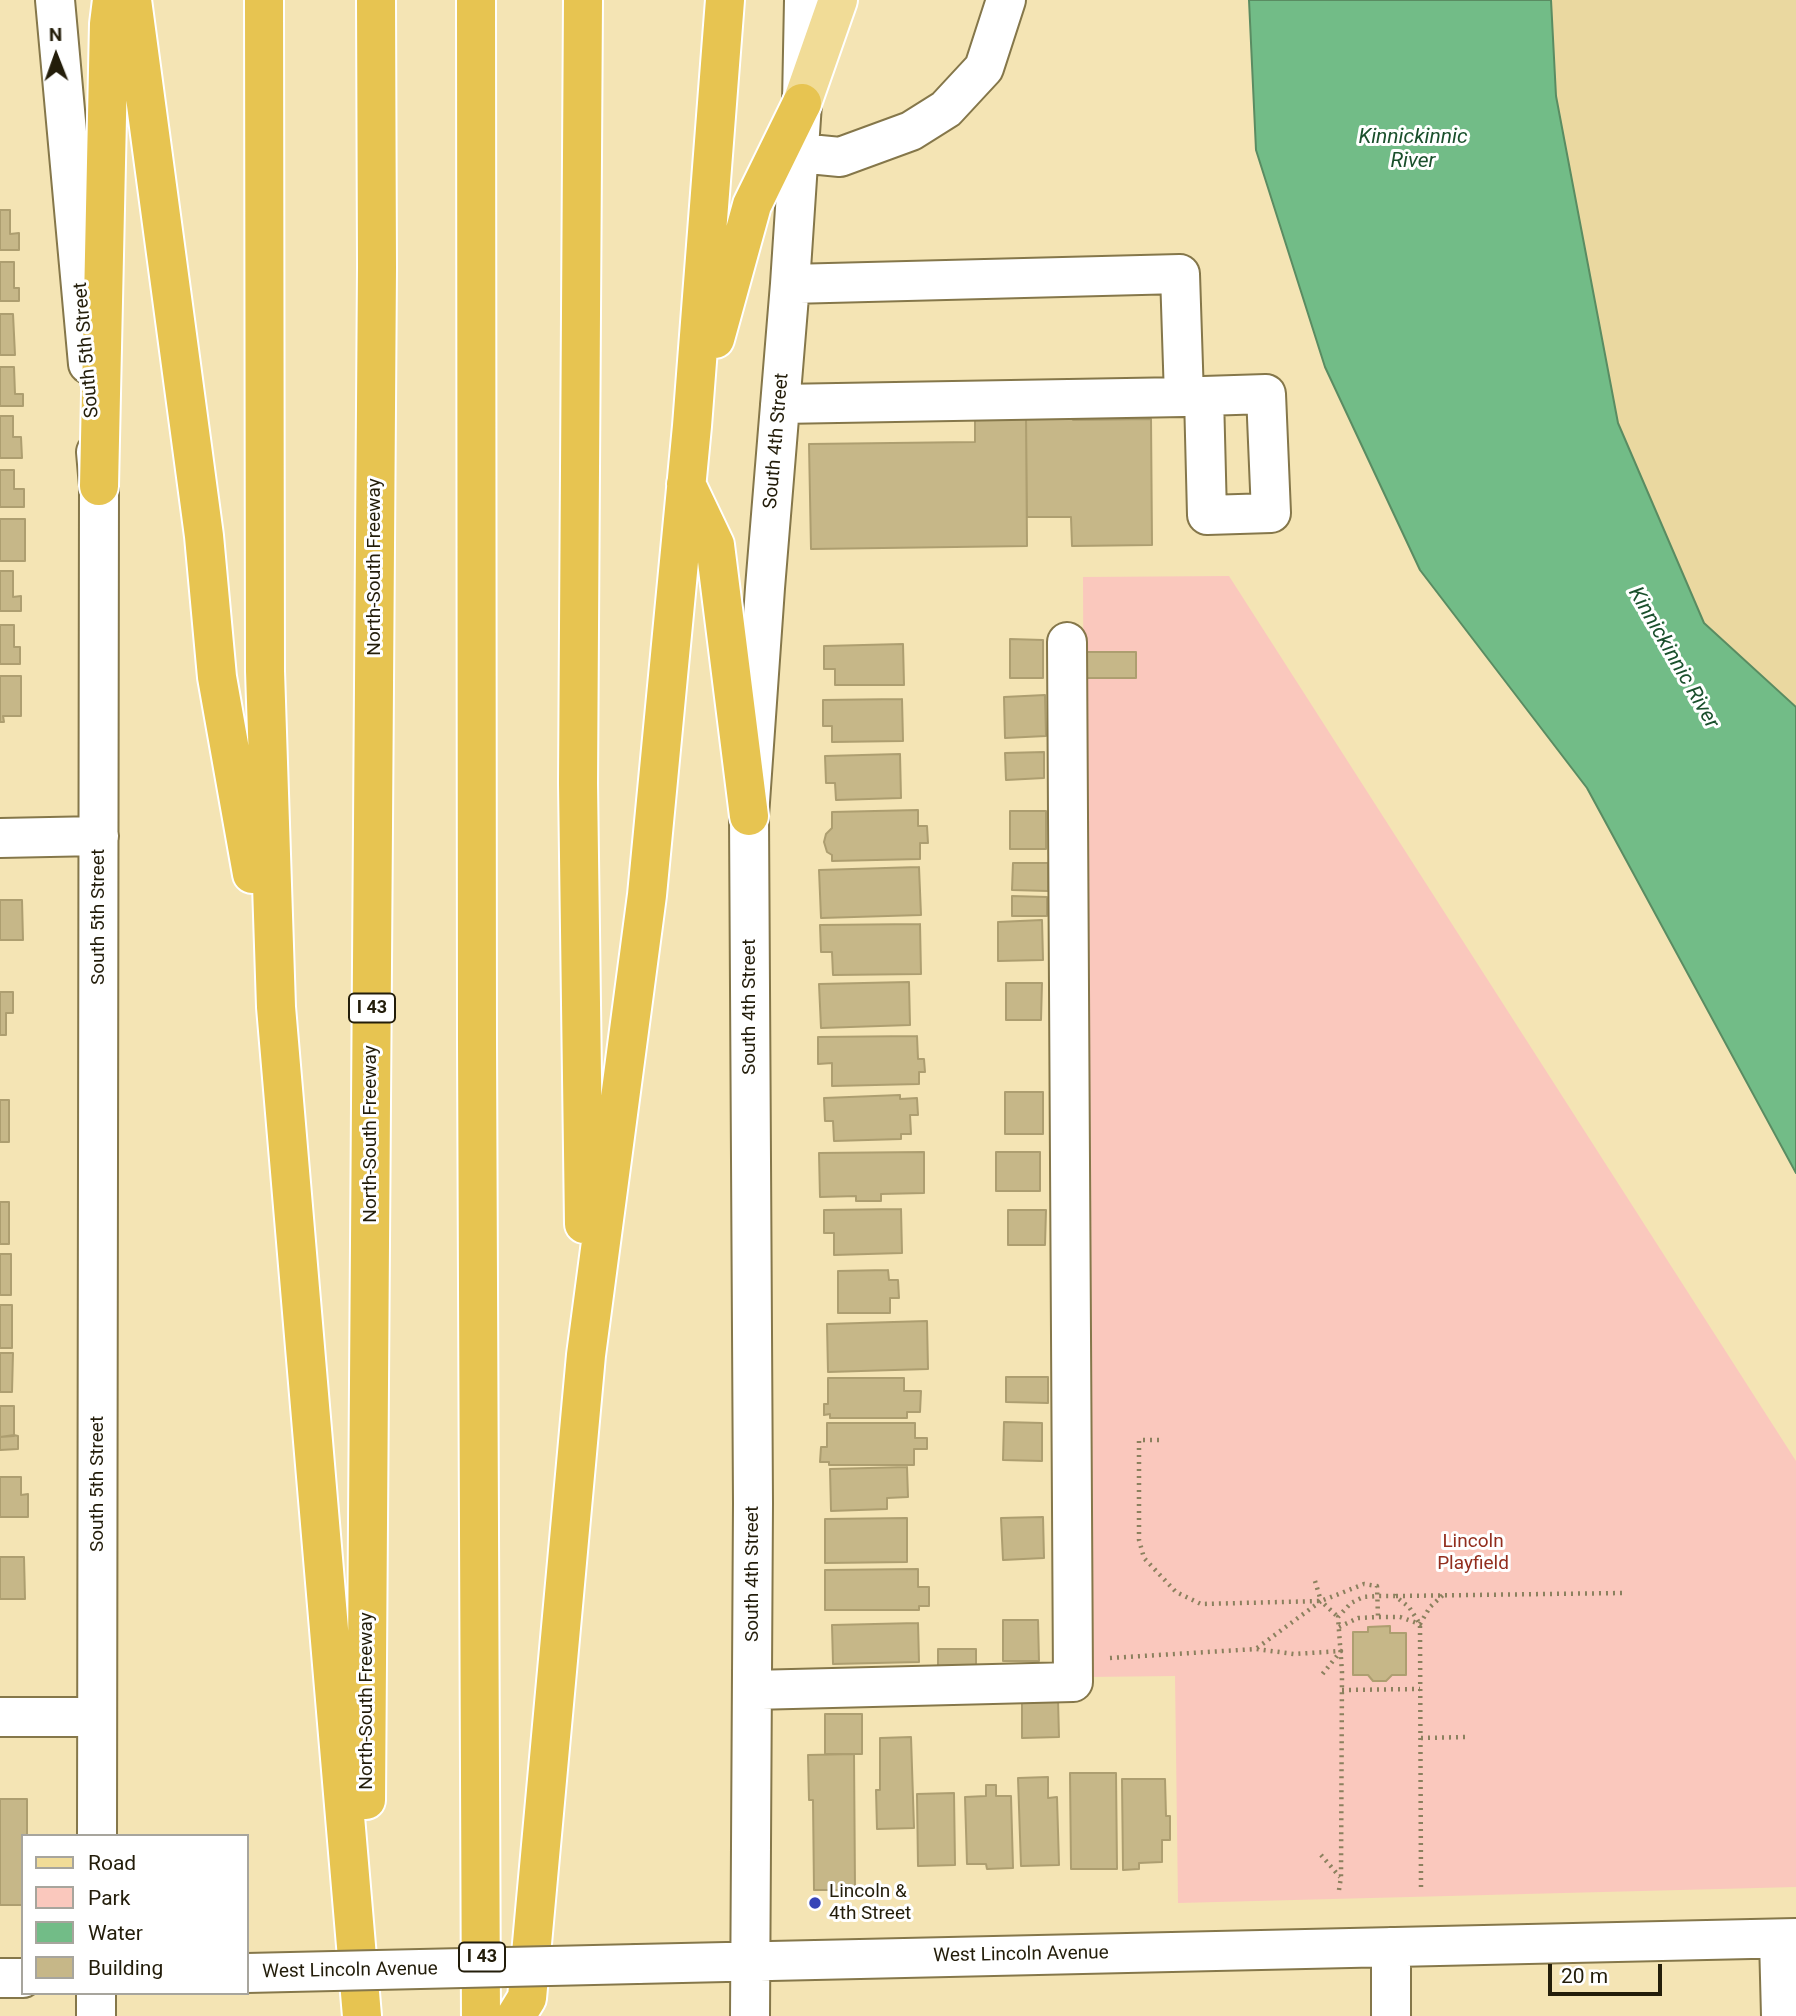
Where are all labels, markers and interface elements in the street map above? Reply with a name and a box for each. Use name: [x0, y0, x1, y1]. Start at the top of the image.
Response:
north arrow: [21, 21, 91, 91]
text: N: [49, 23, 63, 46]
water label: Kinnickinnic River: [1358, 125, 1468, 175]
street label: South 5th Street: [70, 281, 104, 419]
street label: South 4th Street: [760, 372, 794, 510]
street label: North-South Freeway: [364, 478, 386, 656]
water label: Kinnickinnic River: [1622, 583, 1724, 733]
street label: South 5th Street: [88, 849, 110, 985]
street label: South 4th Street: [739, 939, 761, 1075]
road number: I 43: [349, 993, 395, 1023]
street label: North-South Freeway: [360, 1045, 382, 1223]
street label: South 5th Street: [87, 1416, 109, 1552]
street label: South 4th Street: [742, 1506, 764, 1642]
park label: Lincoln Playfield: [1437, 1531, 1509, 1575]
street label: North-South Freeway: [356, 1612, 378, 1790]
legend: [21, 1834, 248, 1995]
text: Road: [88, 1851, 136, 1875]
place label: Lincoln & 4th Street: [829, 1881, 911, 1925]
text: Park: [88, 1886, 130, 1910]
marker: Lincoln & 4th Street: [807, 1895, 823, 1911]
text: Water: [88, 1921, 143, 1945]
road number: I 43: [459, 1942, 505, 1971]
street label: West Lincoln Avenue: [933, 1942, 1109, 1968]
scale bar: [1551, 1950, 1665, 1994]
text: Building: [88, 1956, 163, 1980]
street label: West Lincoln Avenue: [262, 1958, 438, 1984]
text: 20 m: [1561, 1964, 1608, 1988]

